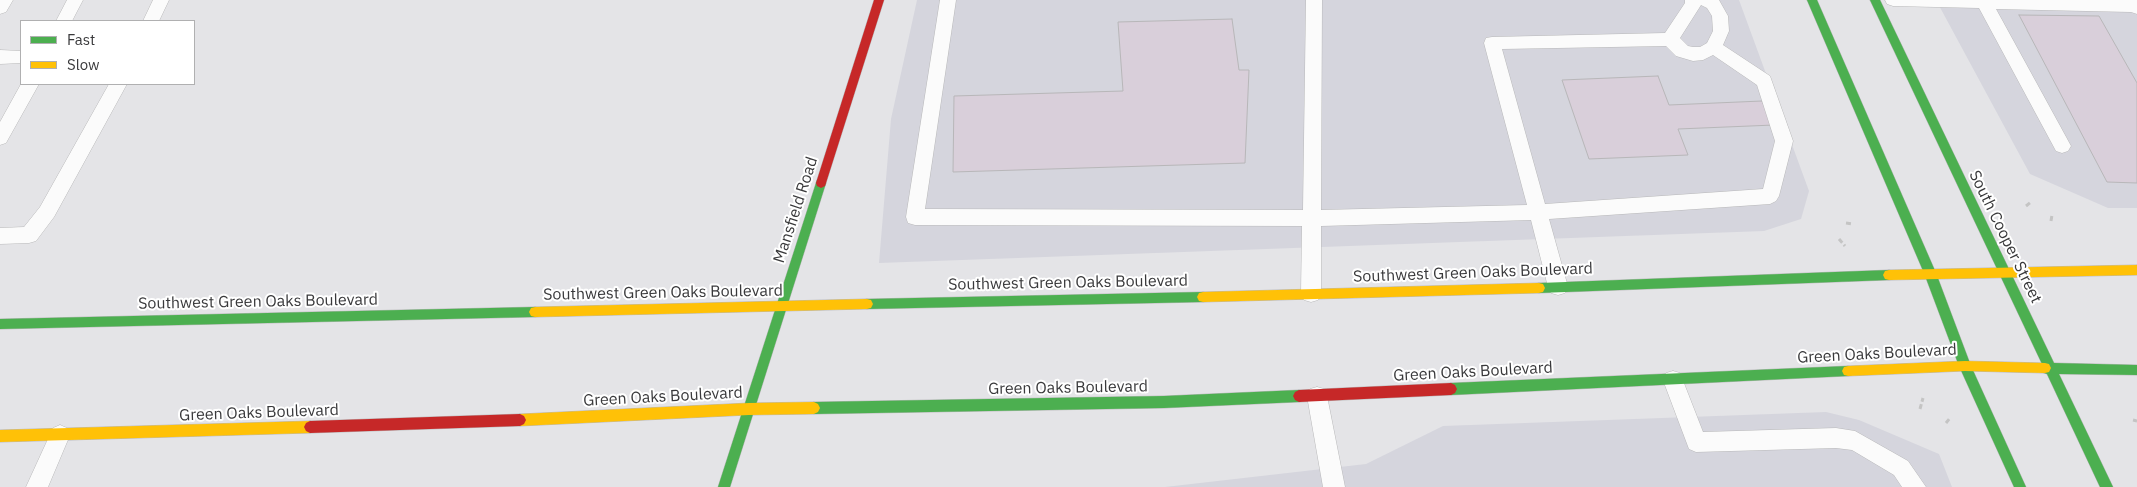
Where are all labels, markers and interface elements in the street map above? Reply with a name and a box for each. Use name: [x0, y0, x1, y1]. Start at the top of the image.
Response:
legend: [20, 20, 195, 85]
text: Fast: [67, 30, 95, 49]
text: Slow: [67, 55, 100, 74]
street label: Mansfield Road: [770, 155, 822, 265]
street label: South Cooper Street: [1965, 168, 2045, 306]
street label: Southwest Green Oaks Boulevard: [1353, 259, 1593, 287]
street label: Southwest Green Oaks Boulevard: [948, 271, 1188, 295]
street label: Southwest Green Oaks Boulevard: [543, 281, 783, 305]
street label: Southwest Green Oaks Boulevard: [138, 290, 378, 314]
street label: Green Oaks Boulevard: [1797, 340, 1957, 368]
street label: Green Oaks Boulevard: [1393, 358, 1553, 386]
street label: Green Oaks Boulevard: [988, 377, 1148, 399]
street label: Green Oaks Boulevard: [583, 383, 743, 411]
street label: Green Oaks Boulevard: [179, 401, 339, 425]

